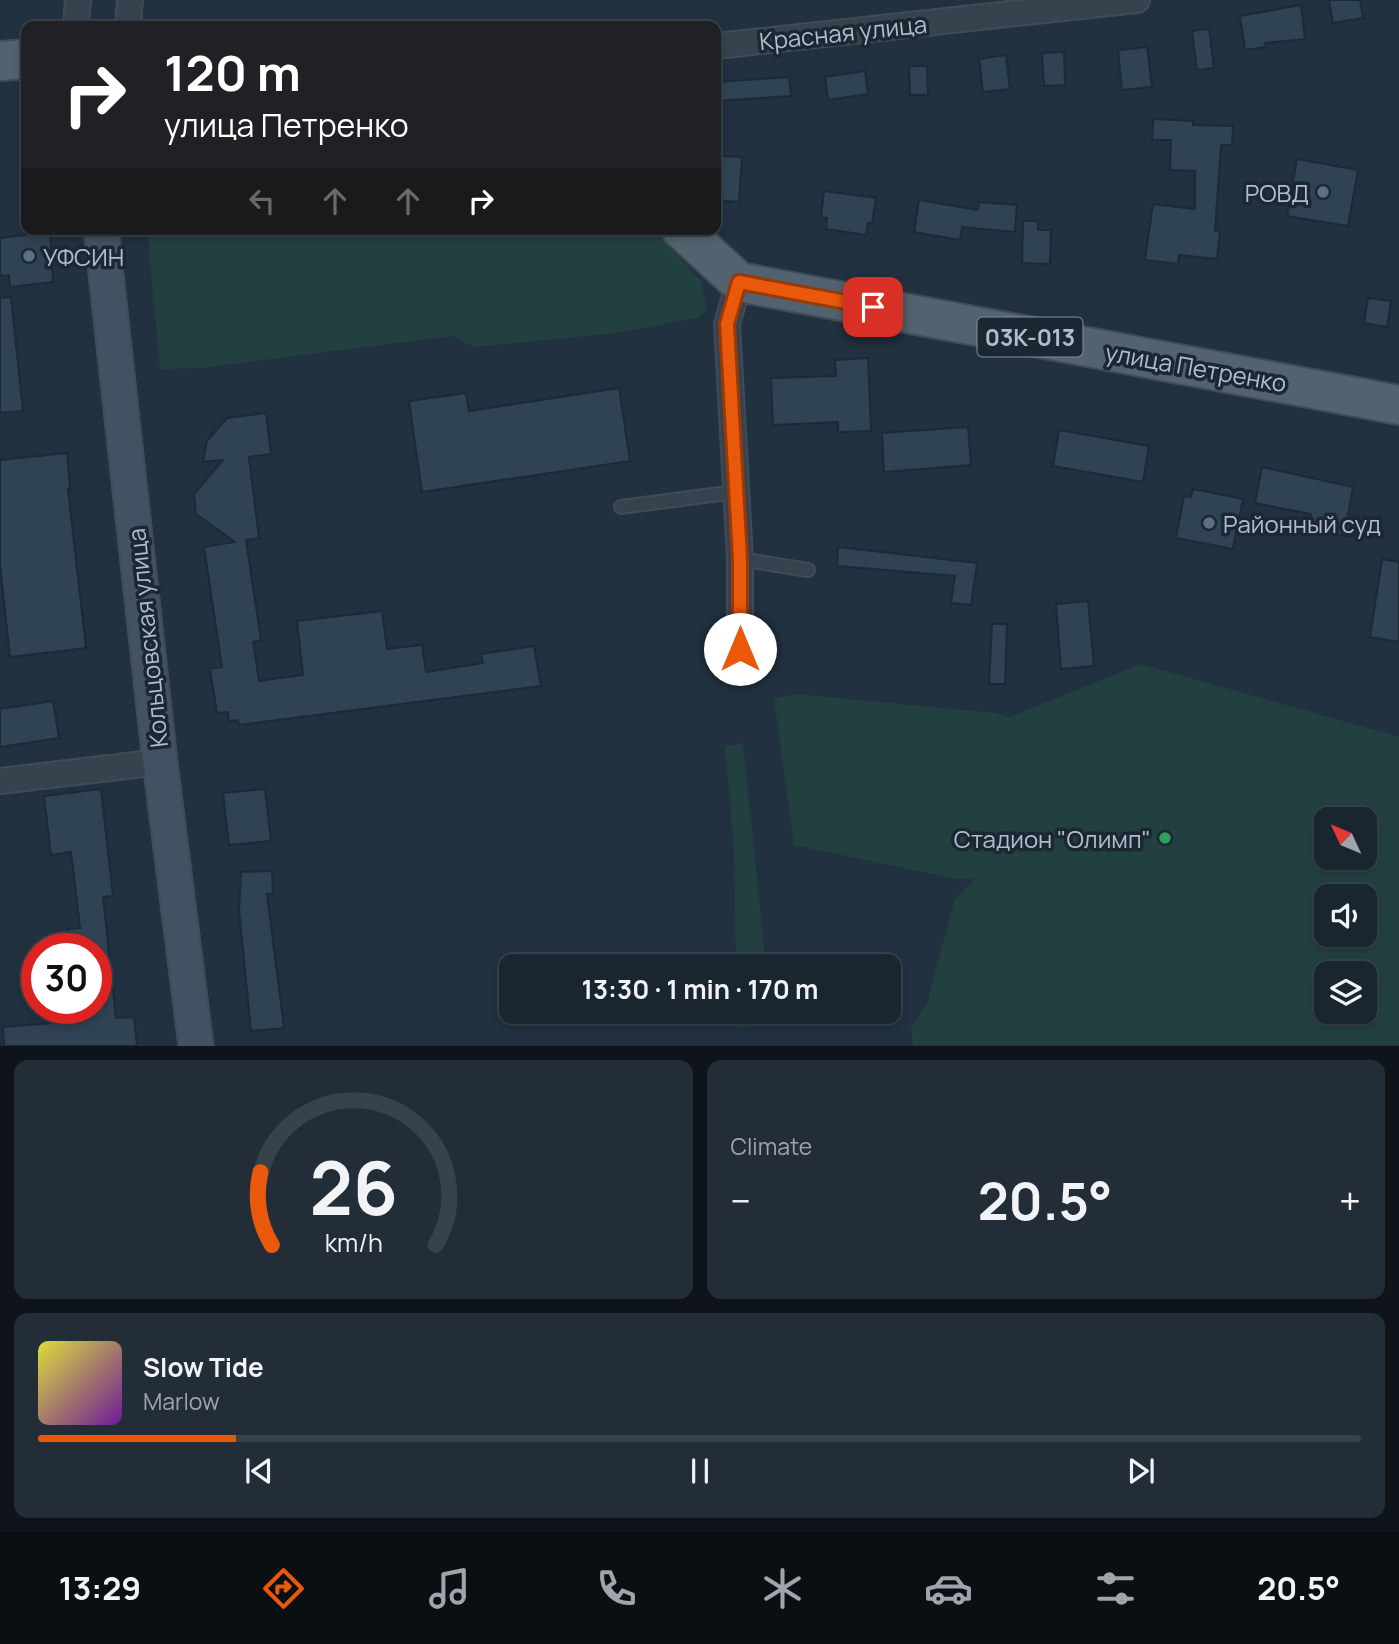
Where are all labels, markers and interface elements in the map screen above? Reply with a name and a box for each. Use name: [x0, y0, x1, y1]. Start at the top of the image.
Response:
street label: Красная улица: [758, 7, 928, 57]
text: 120 m: [164, 39, 301, 106]
icon: right: [49, 49, 140, 140]
text: улица Петренко: [164, 103, 409, 147]
place label: РОВД: [1245, 176, 1309, 209]
icon: left: [243, 182, 281, 220]
icon: ahead: [316, 182, 354, 220]
icon: ahead: [389, 182, 427, 220]
icon: right: [462, 182, 500, 220]
marker: РОВД: [1315, 184, 1331, 200]
place label: УФСИН: [43, 240, 124, 273]
marker: УФСИН: [21, 248, 37, 264]
pin: [843, 277, 903, 337]
icon: arrive: [854, 288, 892, 326]
road number: 03К-013: [978, 318, 1082, 356]
street label: улица Петренко: [1103, 335, 1289, 399]
place label: Районный суд: [1223, 507, 1381, 540]
marker: Районный суд: [1201, 515, 1217, 531]
street label: Кольцовская улица: [119, 527, 175, 749]
position arrow: [703, 612, 777, 686]
north arrow: [1314, 807, 1377, 870]
map controls: [1314, 807, 1377, 1024]
place label: Стадион "Олимп": [954, 822, 1151, 855]
marker: Стадион "Олимп": [1157, 830, 1173, 846]
button: sound: [1314, 884, 1377, 947]
speed limit sign: 30: [21, 933, 112, 1024]
button: layers: [1314, 961, 1377, 1024]
text: 13:30 · 1 min · 170 m: [582, 971, 818, 1007]
text: Climate: [731, 1130, 812, 1162]
text: 26: [309, 1138, 398, 1238]
text: 20.5°: [978, 1165, 1112, 1236]
text: −: [731, 1174, 751, 1226]
text: +: [1339, 1174, 1361, 1226]
text: km/h: [324, 1225, 382, 1260]
text: Slow Tide: [143, 1349, 264, 1385]
text: Marlow: [143, 1385, 220, 1417]
icon: previous: [240, 1452, 278, 1490]
icon: pause: [681, 1452, 719, 1490]
icon: next: [1122, 1452, 1160, 1490]
icon: directions: [259, 1564, 308, 1613]
icon: music: [425, 1564, 474, 1613]
icon: phone: [592, 1564, 641, 1613]
icon: climate: [758, 1564, 807, 1613]
icon: car: [924, 1564, 973, 1613]
icon: filters: [1091, 1564, 1140, 1613]
text: 13:29: [59, 1566, 141, 1610]
text: 20.5°: [1257, 1566, 1340, 1610]

